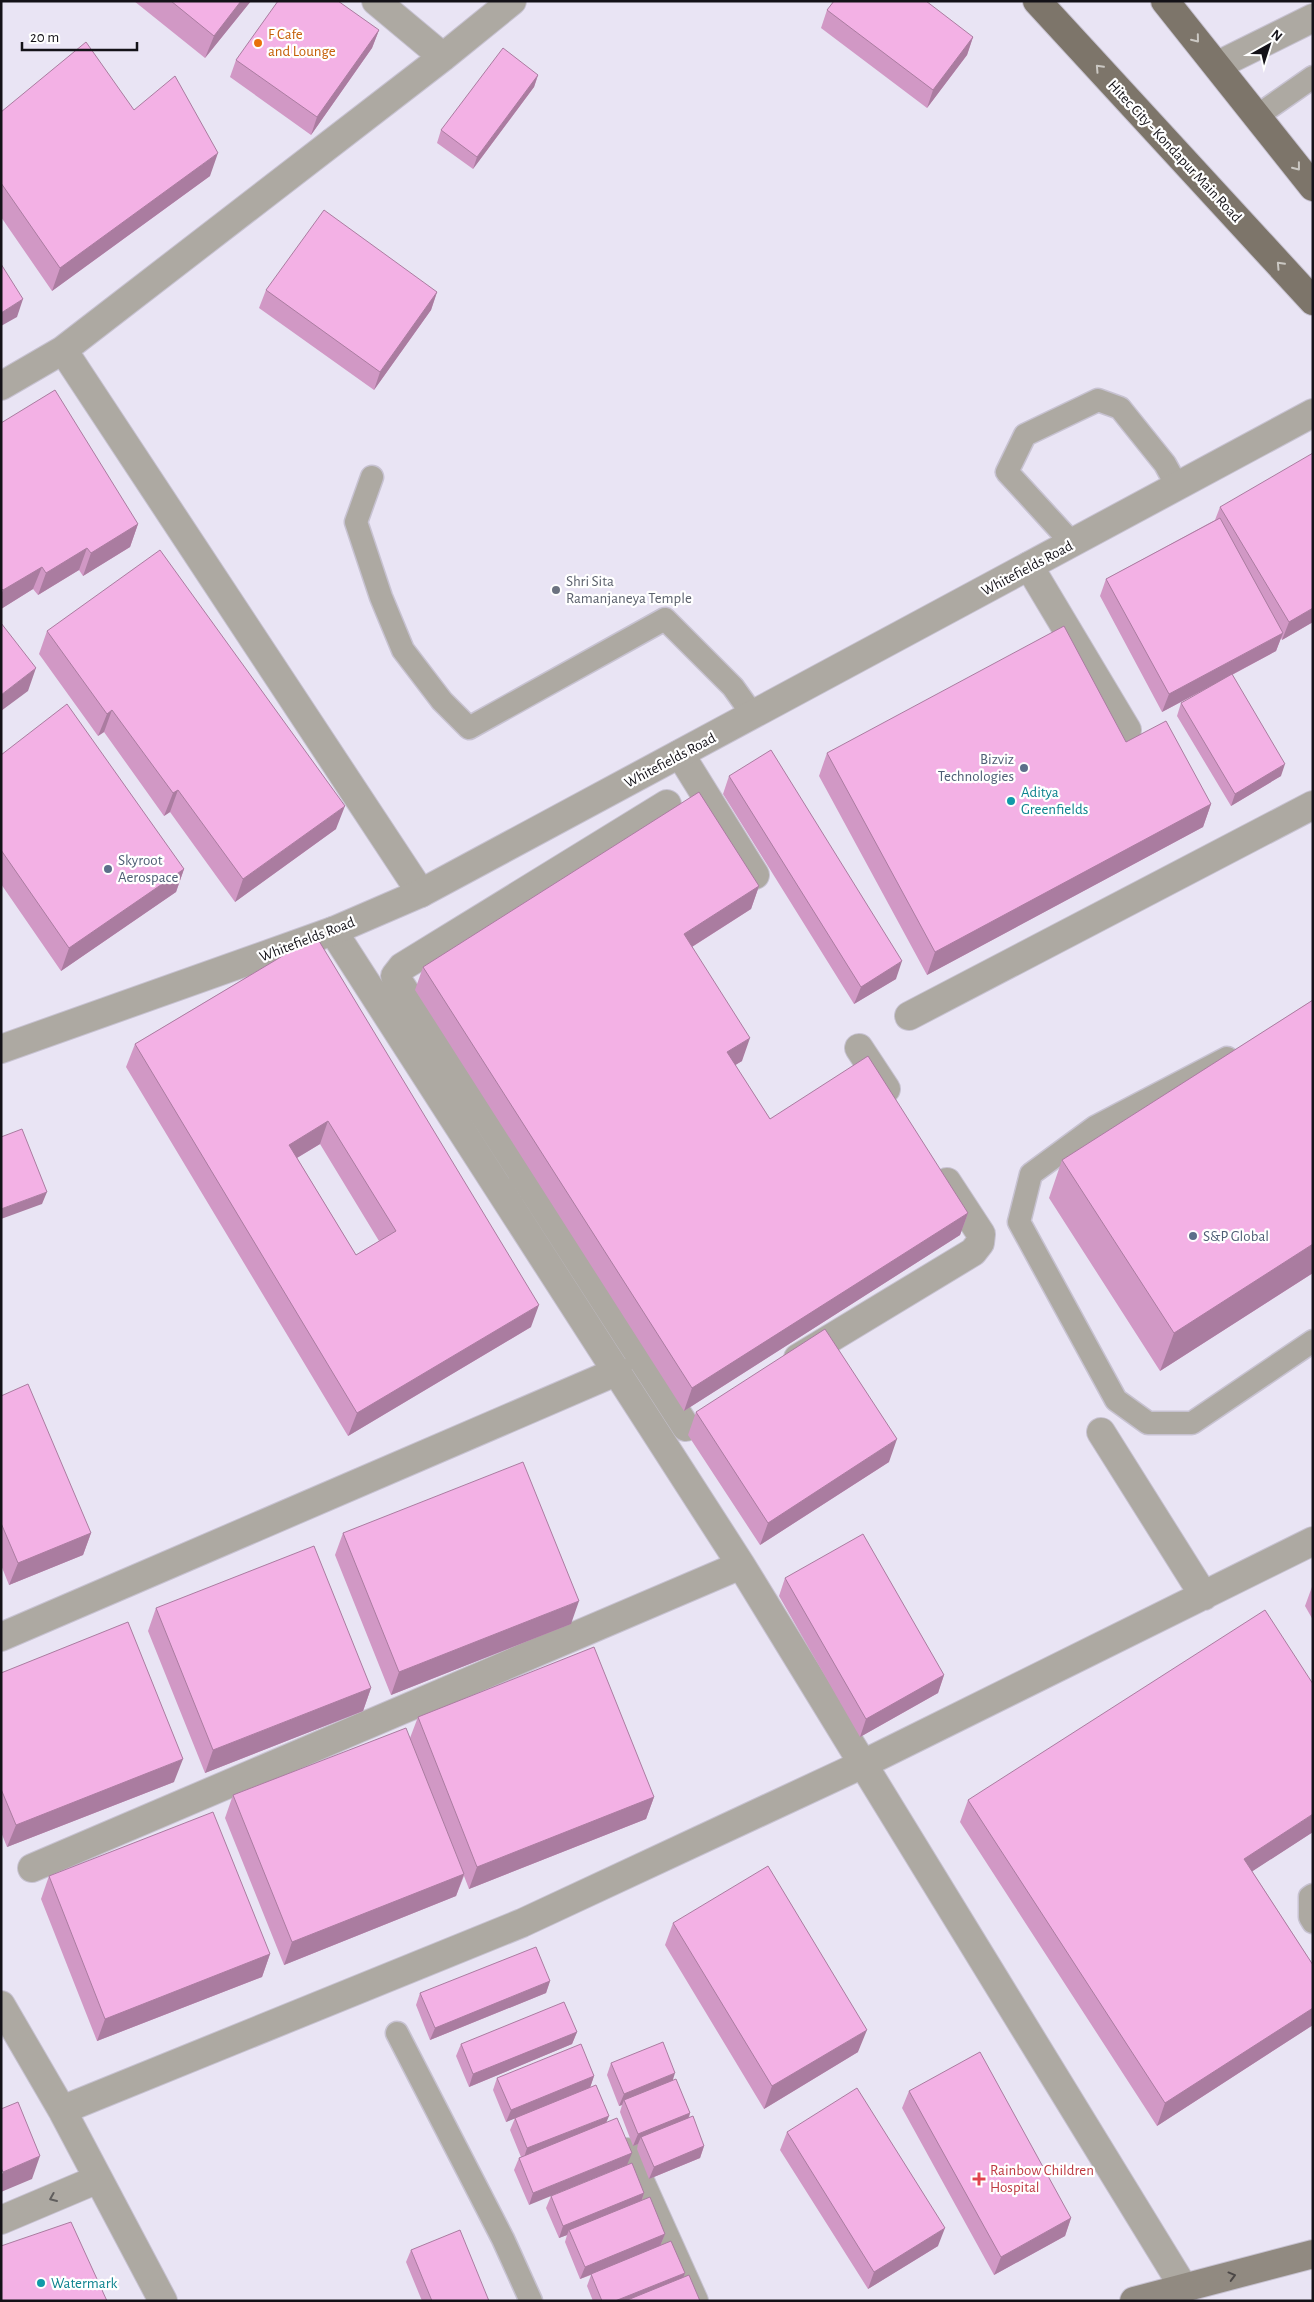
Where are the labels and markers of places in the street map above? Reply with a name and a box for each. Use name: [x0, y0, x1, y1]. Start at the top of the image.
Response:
place label: F Cafe and Lounge: [268, 27, 336, 59]
marker: F Cafe and Lounge: [252, 37, 264, 49]
place label: Shri Sita Ramanjaneya Temple: [566, 574, 692, 606]
marker: Shri Sita Ramanjaneya Temple: [550, 584, 562, 596]
place label: Bizviz Technologies: [938, 752, 1014, 784]
marker: Bizviz Technologies: [1018, 762, 1030, 774]
place label: Aditya Greenfields: [1021, 785, 1088, 817]
marker: Aditya Greenfields: [1005, 795, 1017, 807]
place label: Skyroot Aerospace: [118, 853, 178, 885]
marker: Skyroot Aerospace: [102, 863, 114, 875]
place label: S&P Global: [1203, 1229, 1269, 1244]
marker: S&P Global: [1187, 1230, 1199, 1242]
place label: Rainbow Children Hospital: [990, 2163, 1094, 2195]
marker: Rainbow Children Hospital: [972, 2172, 986, 2186]
place label: Watermark: [51, 2276, 117, 2291]
marker: Watermark: [35, 2277, 47, 2289]

